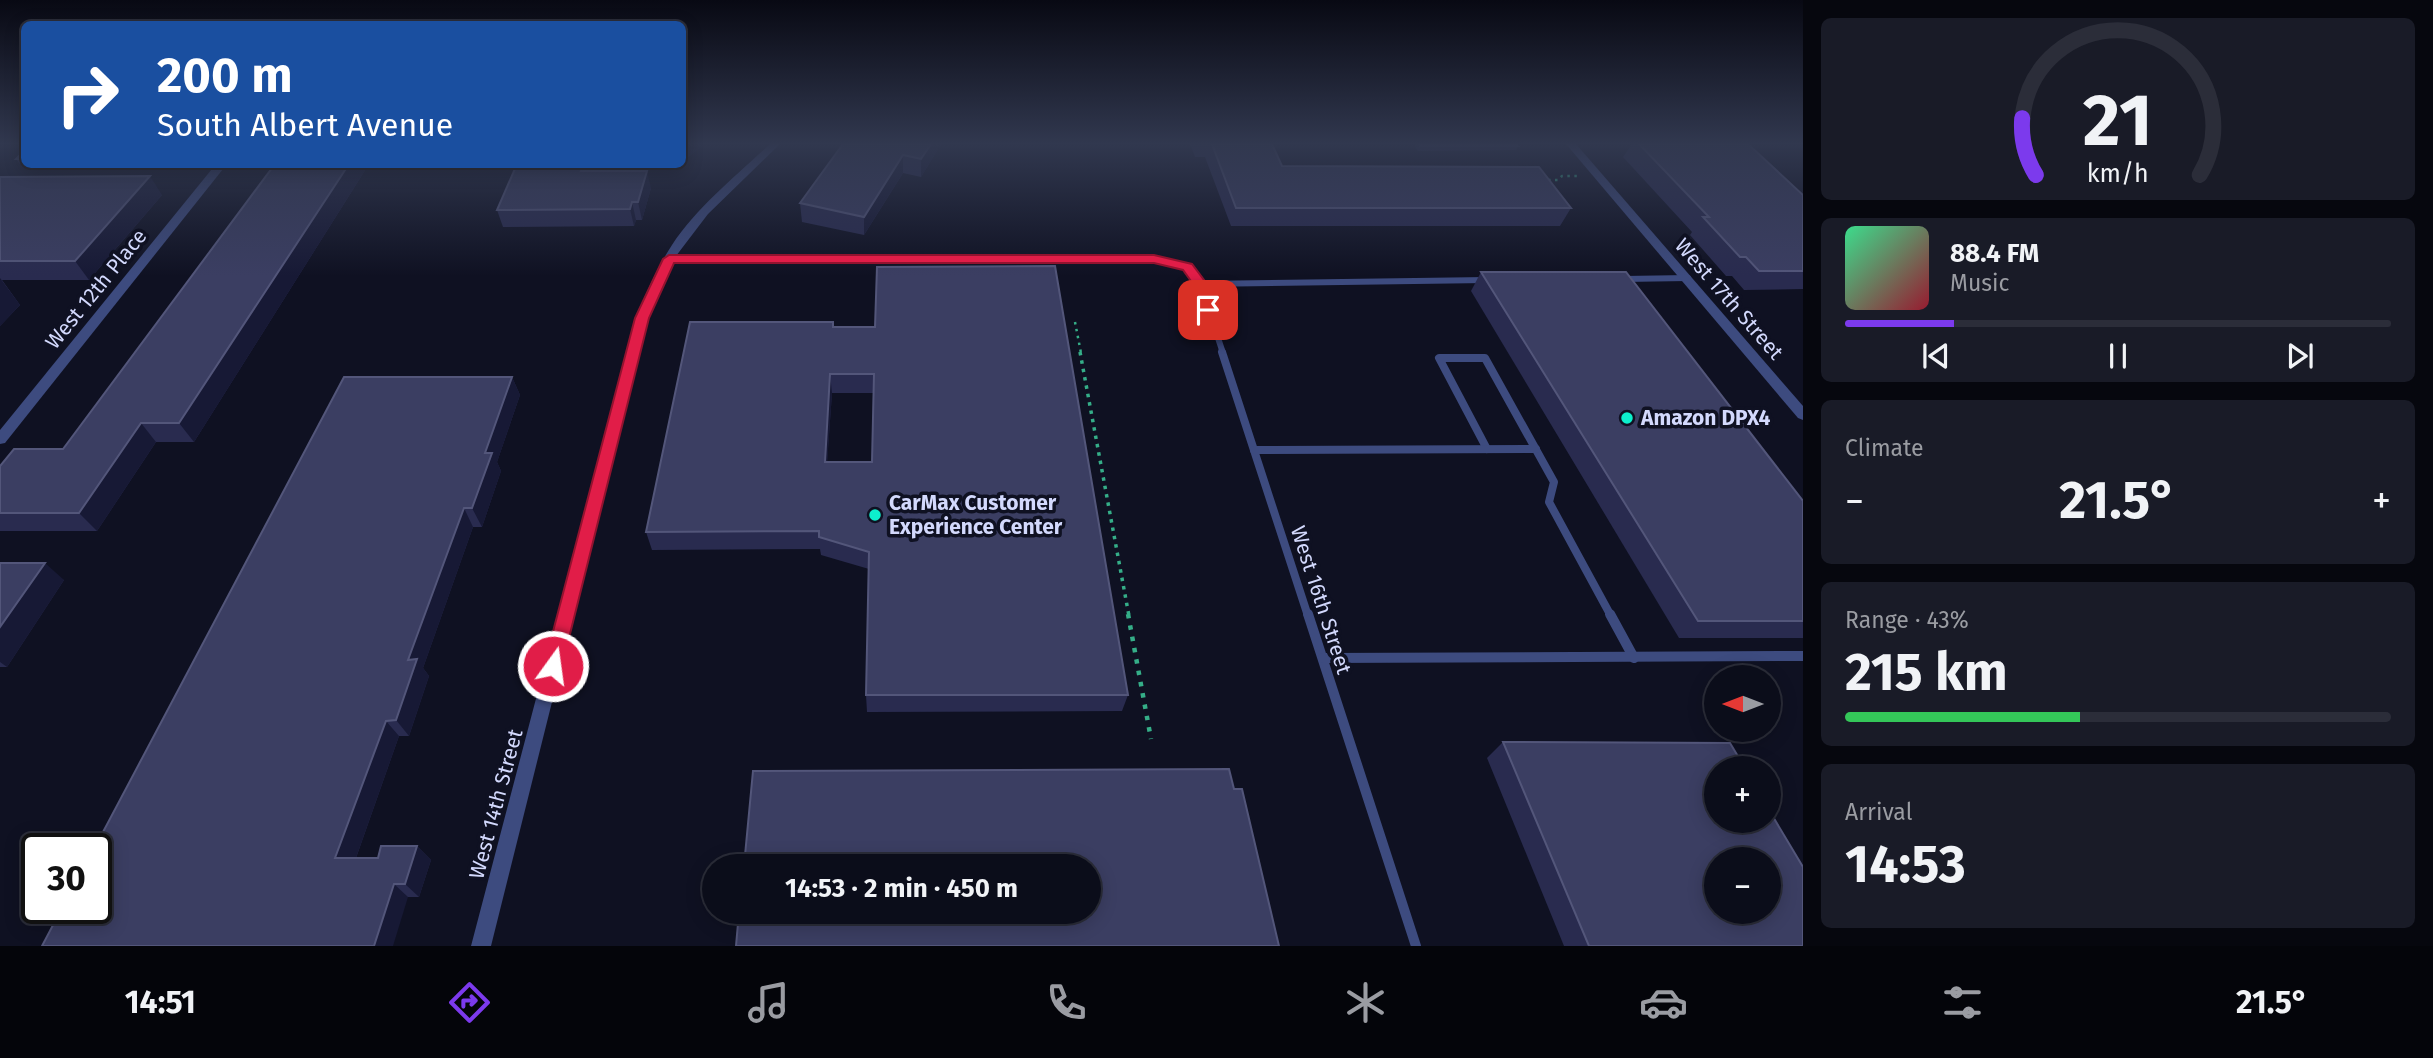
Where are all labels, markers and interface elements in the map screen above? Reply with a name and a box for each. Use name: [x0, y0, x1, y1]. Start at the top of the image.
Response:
text: 200 m: [157, 46, 293, 105]
icon: right: [42, 49, 133, 140]
text: 21: [2083, 77, 2153, 164]
text: South Albert Avenue: [157, 106, 453, 144]
text: km/h: [2087, 159, 2149, 189]
street label: West 12th Place: [40, 224, 152, 354]
street label: West 17th Street: [1669, 233, 1789, 365]
text: 88.4 FM: [1950, 238, 2039, 269]
text: Music: [1950, 269, 2010, 297]
pin: [1178, 280, 1238, 340]
icon: arrive: [1189, 291, 1227, 329]
icon: previous: [1917, 337, 1955, 375]
icon: pause: [2099, 337, 2137, 375]
icon: next: [2281, 337, 2319, 375]
place label: Amazon DPX4: [1640, 405, 1771, 431]
marker: Amazon DPX4: [1619, 410, 1635, 426]
text: Climate: [1845, 434, 1924, 462]
text: 21.5°: [2059, 469, 2177, 532]
text: −: [1845, 478, 1864, 524]
text: +: [2372, 478, 2391, 524]
place label: CarMax Customer Experience Center: [889, 490, 1063, 540]
marker: CarMax Customer Experience Center: [867, 507, 883, 523]
street label: West 16th Street: [1285, 523, 1357, 678]
text: Range · 43%: [1845, 606, 1969, 634]
position arrow: [516, 629, 590, 703]
text: 215 km: [1845, 641, 2008, 704]
north arrow: [1704, 665, 1782, 742]
map controls: [1704, 665, 1781, 924]
street label: West 14th Street: [463, 726, 529, 882]
button: +: [1704, 756, 1781, 833]
text: Arrival: [1845, 798, 1912, 826]
speed limit sign: 30: [21, 833, 112, 924]
text: 14:53: [1845, 833, 1966, 896]
button: −: [1704, 847, 1781, 924]
text: 14:53 · 2 min · 450 m: [785, 873, 1018, 904]
icon: directions: [445, 978, 494, 1027]
icon: music: [744, 978, 793, 1027]
icon: phone: [1042, 978, 1091, 1027]
icon: climate: [1341, 978, 1390, 1027]
icon: car: [1639, 978, 1688, 1027]
icon: filters: [1938, 978, 1987, 1027]
text: 14:51: [125, 983, 196, 1021]
text: 21.5°: [2236, 983, 2308, 1021]

